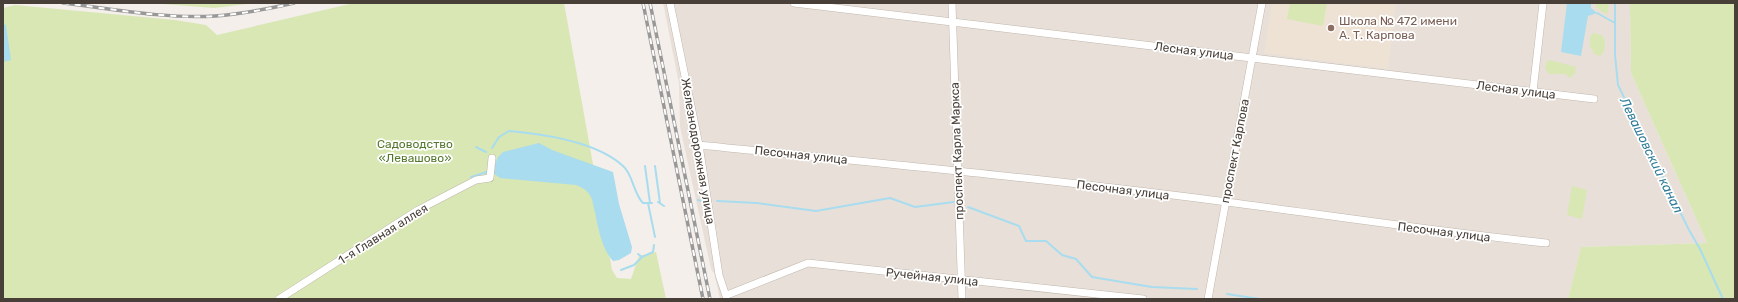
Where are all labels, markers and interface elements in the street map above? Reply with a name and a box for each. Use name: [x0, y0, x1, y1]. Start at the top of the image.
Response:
place label: Школа № 472 имени А. Т. Карпова: [1339, 14, 1457, 42]
marker: Школа № 472 имени А. Т. Карпова: [1326, 23, 1336, 33]
street label: Лесная улица: [1154, 39, 1234, 63]
street label: Железнодорожная улица: [678, 77, 718, 225]
street label: Лесная улица: [1476, 78, 1556, 102]
street label: проспект Карла Маркса: [948, 82, 966, 220]
water label: Левашовский канал: [1617, 94, 1686, 216]
street label: проспект Карпова: [1218, 98, 1252, 204]
park label: Садоводство «Левашово»: [377, 137, 453, 165]
street label: Песочная улица: [754, 143, 848, 167]
street label: Песочная улица: [1076, 177, 1170, 203]
street label: 1-я Главная аллея: [336, 201, 430, 267]
street label: Песочная улица: [1397, 219, 1491, 245]
street label: Ручейная улица: [885, 265, 979, 289]

